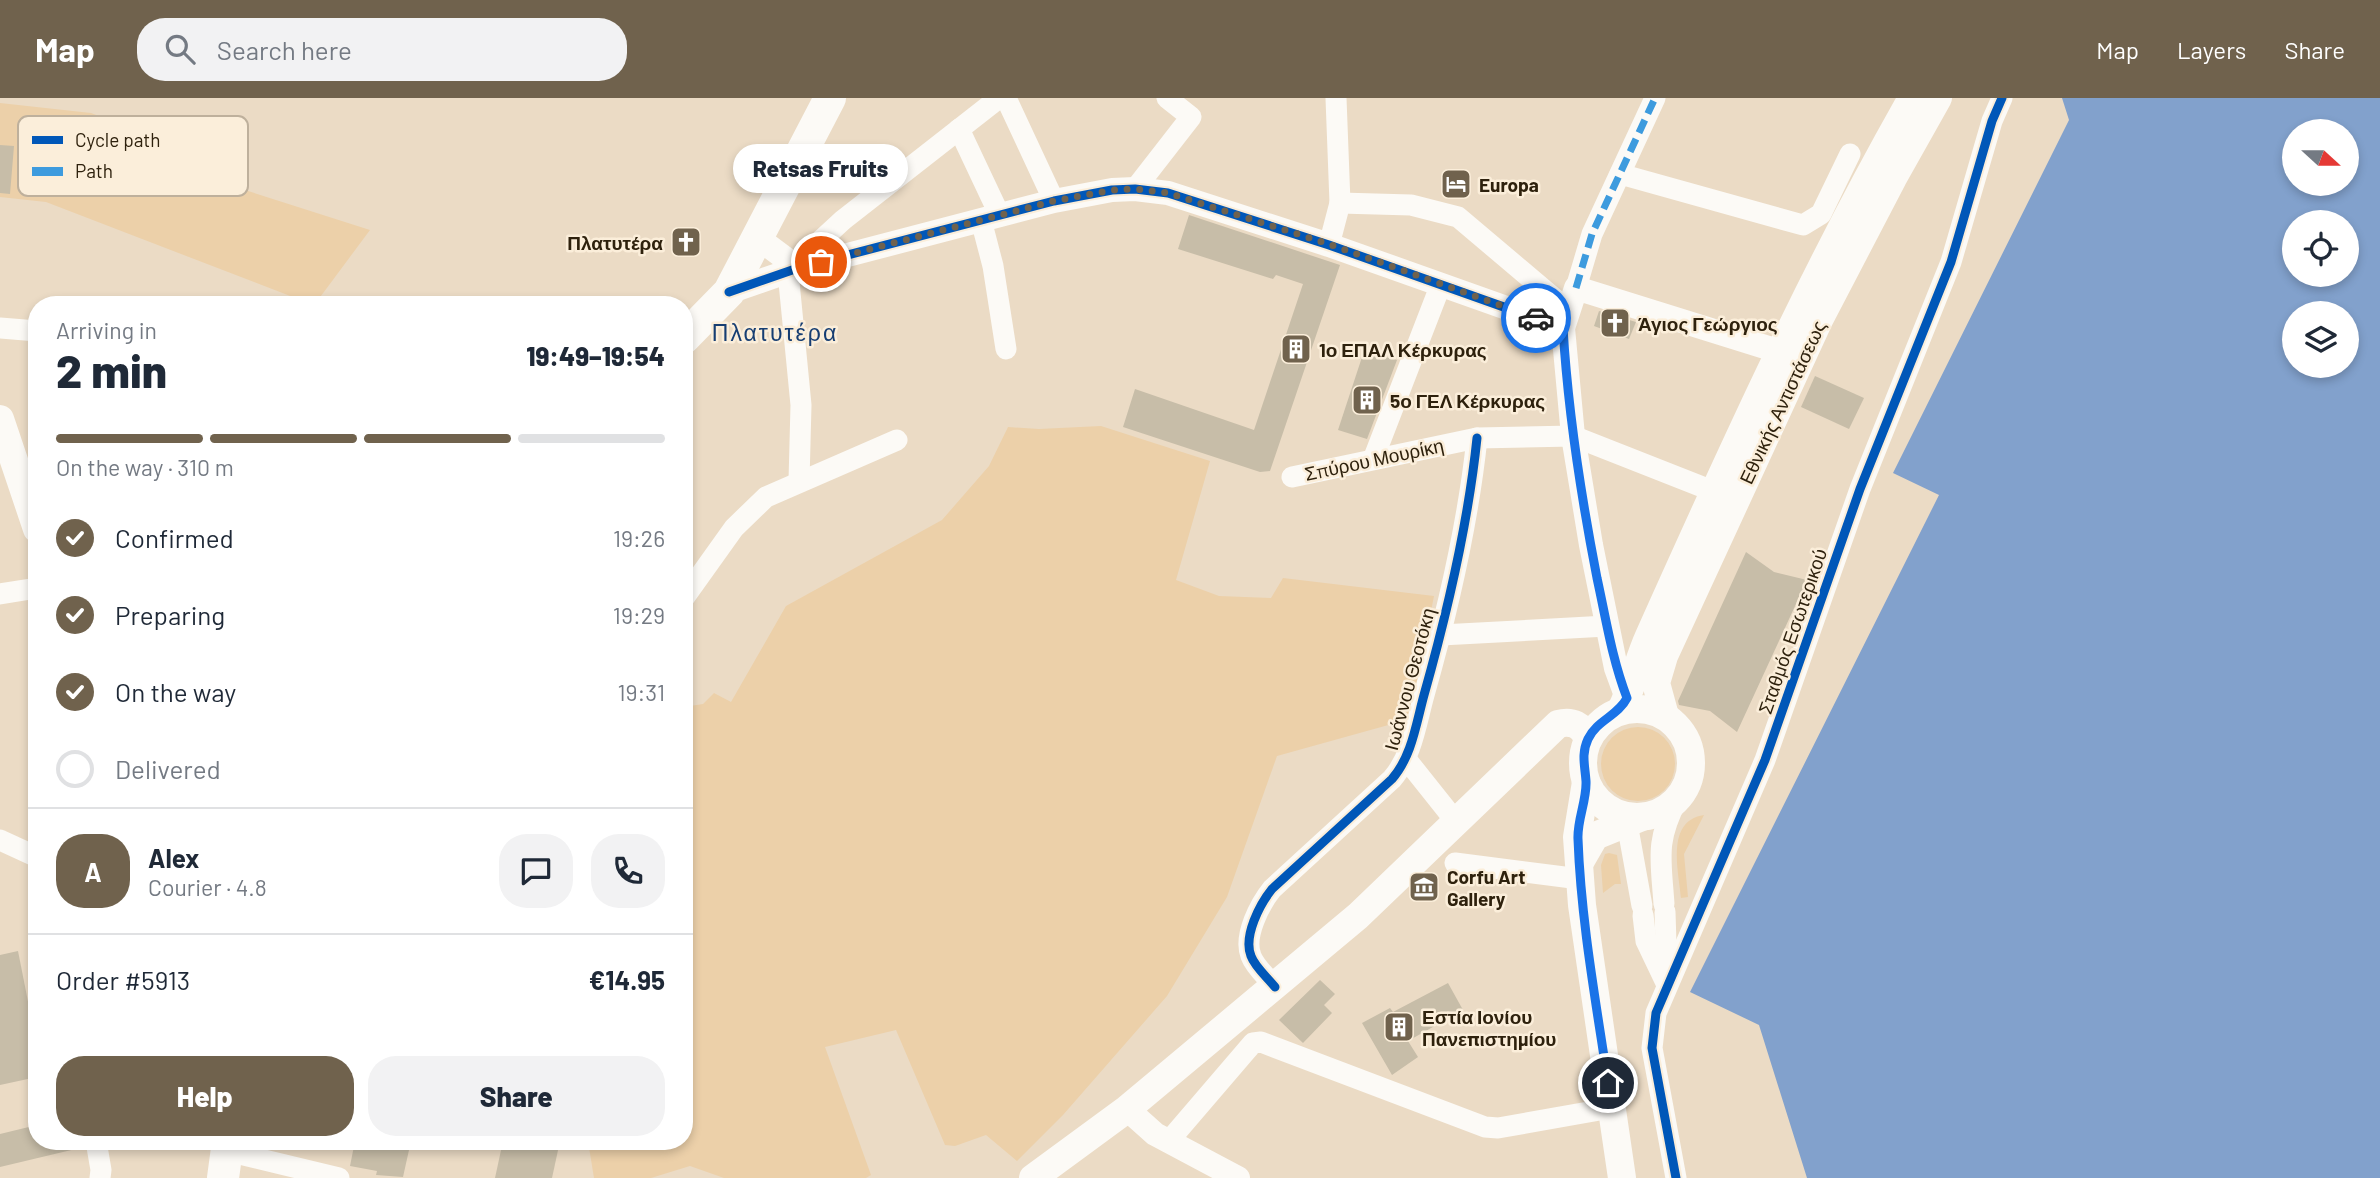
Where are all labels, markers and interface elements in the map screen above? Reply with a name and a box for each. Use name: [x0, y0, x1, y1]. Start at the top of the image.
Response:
search box: [137, 18, 627, 81]
text: Map: [35, 29, 95, 69]
icon: search: [161, 30, 199, 68]
text: Search here: [217, 34, 352, 65]
text: Map: [2096, 35, 2139, 64]
text: Layers: [2177, 35, 2246, 64]
text: Share: [2284, 35, 2345, 64]
legend: [18, 116, 248, 196]
north arrow: [2282, 119, 2359, 196]
map controls: [2282, 119, 2359, 378]
text: Cycle path: [75, 128, 160, 151]
callout: Retsas Fruits: [734, 143, 908, 192]
text: Retsas Fruits: [753, 154, 888, 182]
text: Path: [75, 159, 113, 182]
hotel icon: Europa: [1439, 167, 1473, 201]
place label: Europa: [1479, 173, 1539, 196]
button: locate: [2282, 210, 2359, 287]
church icon: Πλατυτέρα: [669, 225, 703, 259]
place label: Πλατυτέρα: [567, 231, 663, 254]
pin: [791, 232, 851, 292]
icon: bag: [802, 243, 840, 281]
courier: [1501, 283, 1571, 353]
icon: car: [1517, 299, 1555, 337]
button: layers: [2282, 301, 2359, 378]
church icon: Άγιος Γεώργιος: [1598, 306, 1632, 340]
place label: Άγιος Γεώργιος: [1638, 312, 1778, 335]
text: Arriving in: [56, 316, 157, 344]
street label: Εθνικής Αντιστάσεως: [1734, 317, 1830, 487]
district label: Πλατυτέρα: [712, 318, 838, 346]
building icon: 1ο ΕΠΑΛ Κέρκυρας: [1279, 332, 1313, 366]
place label: 1ο ΕΠΑΛ Κέρκυρας: [1319, 338, 1487, 361]
text: 19:49–19:54: [526, 340, 665, 371]
text: 2 min: [56, 342, 167, 397]
building icon: 5ο ΓΕΛ Κέρκυρας: [1350, 383, 1384, 417]
place label: 5ο ΓΕΛ Κέρκυρας: [1390, 389, 1545, 412]
street label: Σπύρου Μουρίκη: [1302, 433, 1446, 485]
text: On the way · 310 m: [56, 453, 234, 481]
icon: check: [56, 519, 94, 557]
text: Confirmed: [115, 522, 234, 553]
text: 19:26: [613, 524, 665, 552]
street label: Σταθμός Εσωτερικού: [1753, 545, 1831, 717]
icon: check: [56, 596, 94, 634]
text: Preparing: [115, 599, 225, 630]
text: 19:29: [613, 601, 665, 629]
street label: Ιωάννου Θεοτόκη: [1379, 605, 1439, 753]
icon: check: [56, 673, 94, 711]
text: On the way: [115, 676, 236, 707]
text: 19:31: [617, 678, 665, 706]
text: Delivered: [115, 753, 221, 784]
button: chat: [499, 834, 573, 908]
button: phone: [591, 834, 665, 908]
text: Alex: [148, 842, 199, 873]
text: A: [84, 856, 102, 887]
place label: Corfu Art Gallery: [1447, 865, 1525, 910]
museum icon: Corfu Art Gallery: [1407, 870, 1441, 904]
text: Courier · 4.8: [148, 873, 267, 901]
text: Order #5913: [56, 964, 190, 995]
text: €14.95: [589, 964, 665, 995]
place label: Εστία Ιονίου Πανεπιστημίου: [1422, 1005, 1556, 1050]
building icon: Εστία Ιονίου Πανεπιστημίου: [1382, 1010, 1416, 1044]
pin: [1578, 1053, 1638, 1113]
button: Help: [56, 1056, 354, 1136]
button: Share: [368, 1056, 665, 1136]
icon: home: [1589, 1064, 1627, 1102]

